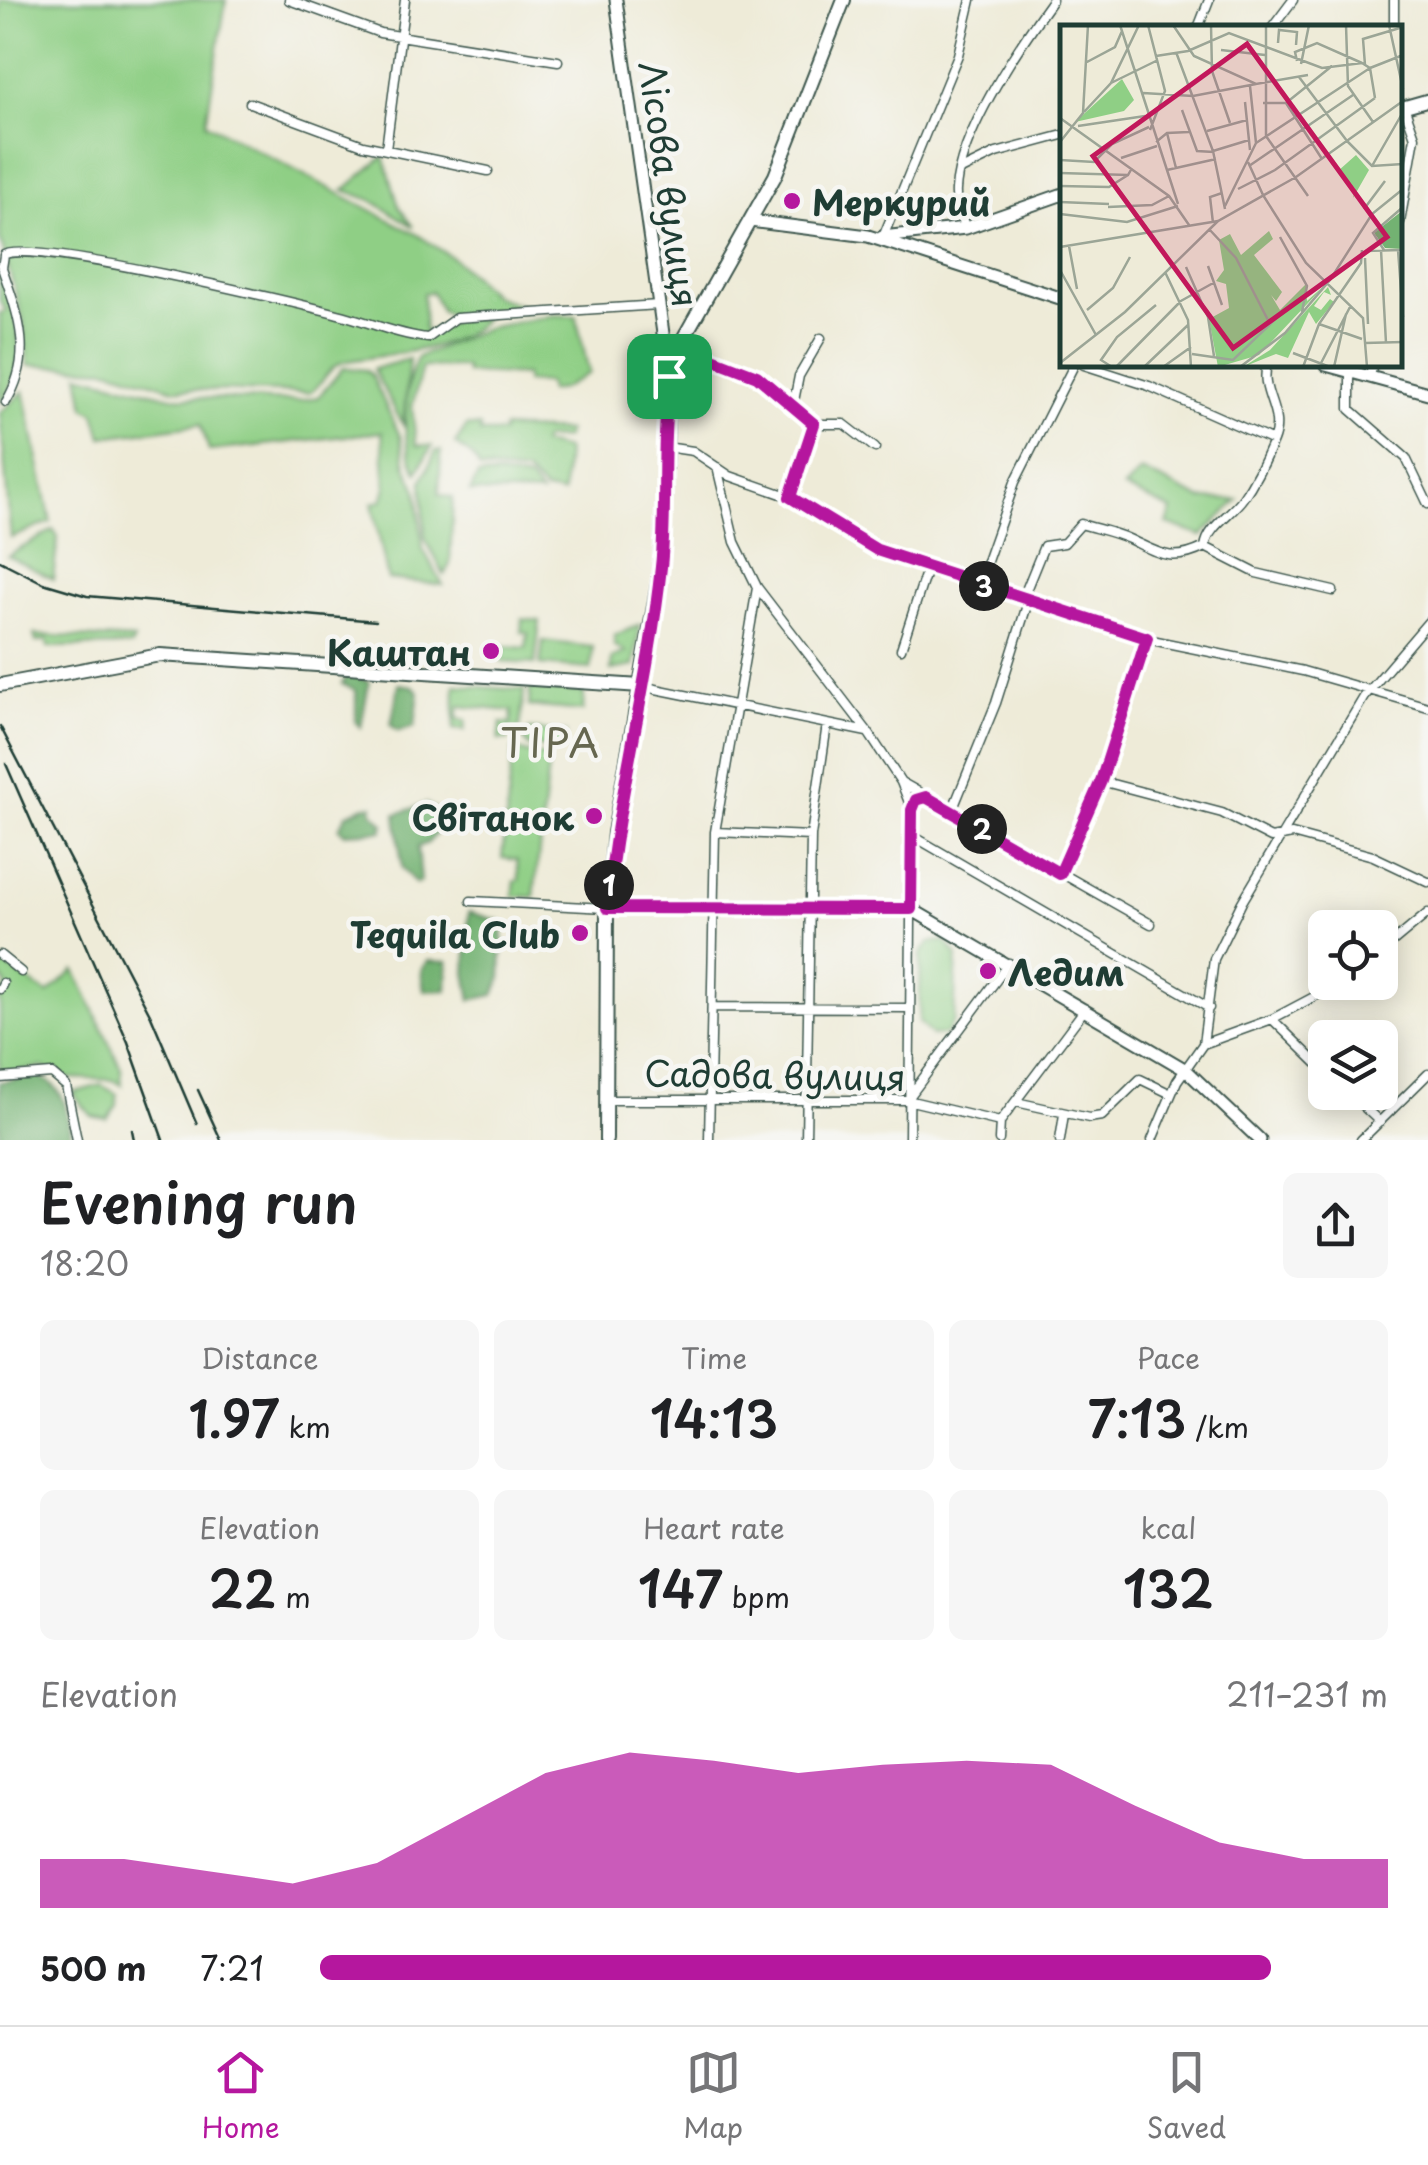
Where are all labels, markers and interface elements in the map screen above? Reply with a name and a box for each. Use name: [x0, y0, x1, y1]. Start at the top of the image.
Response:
inset map: [1060, 25, 1403, 368]
street label: Лісова вулиця: [627, 58, 713, 310]
place label: Меркурий: [812, 175, 991, 228]
marker: Меркурий: [781, 190, 803, 212]
pin: [627, 334, 712, 419]
icon: arrive: [642, 349, 697, 404]
pin: 3: [959, 561, 1009, 611]
text: 3: [975, 564, 993, 607]
place label: Каштан: [327, 625, 471, 678]
marker: Каштан: [480, 640, 502, 662]
district label: ТІРА: [500, 711, 602, 772]
place label: Світанок: [412, 790, 575, 843]
pin: 2: [957, 804, 1007, 854]
marker: Світанок: [583, 805, 605, 827]
text: 2: [972, 807, 992, 850]
pin: 1: [584, 860, 634, 910]
text: 1: [602, 863, 616, 906]
place label: Tequila Club: [350, 907, 560, 960]
map controls: [1308, 910, 1398, 1110]
button: locate: [1308, 910, 1398, 1000]
marker: Tequila Club: [569, 922, 591, 944]
place label: Ледим: [1008, 945, 1125, 998]
marker: Ледим: [977, 960, 999, 982]
button: layers: [1308, 1020, 1398, 1110]
street label: Садова вулиця: [644, 1045, 906, 1103]
text: Evening run: [40, 1160, 358, 1243]
button: share: [1283, 1173, 1388, 1278]
text: 18:20: [40, 1239, 129, 1287]
text: Distance: [201, 1336, 318, 1379]
text: Time: [681, 1336, 747, 1379]
text: Pace: [1137, 1336, 1200, 1379]
text: 1.97: [189, 1379, 280, 1455]
text: 14:13: [650, 1379, 778, 1455]
text: 7:13: [1088, 1379, 1186, 1455]
text: km: [280, 1405, 331, 1448]
text: /km: [1186, 1405, 1249, 1448]
text: Elevation: [199, 1506, 320, 1549]
text: Heart rate: [643, 1506, 785, 1549]
text: kcal: [1140, 1506, 1196, 1549]
text: 22: [208, 1549, 276, 1625]
text: 147: [638, 1549, 723, 1625]
text: 132: [1123, 1549, 1214, 1625]
text: m: [276, 1575, 311, 1618]
text: bpm: [723, 1575, 790, 1618]
text: Elevation: [40, 1670, 178, 1718]
text: 211–231 m: [1226, 1670, 1388, 1718]
text: 500 m: [40, 1944, 146, 1992]
text: 7:21: [200, 1944, 264, 1992]
tab: Home: [202, 2045, 280, 2148]
tab: Map: [683, 2045, 743, 2148]
tab: Saved: [1147, 2045, 1226, 2148]

